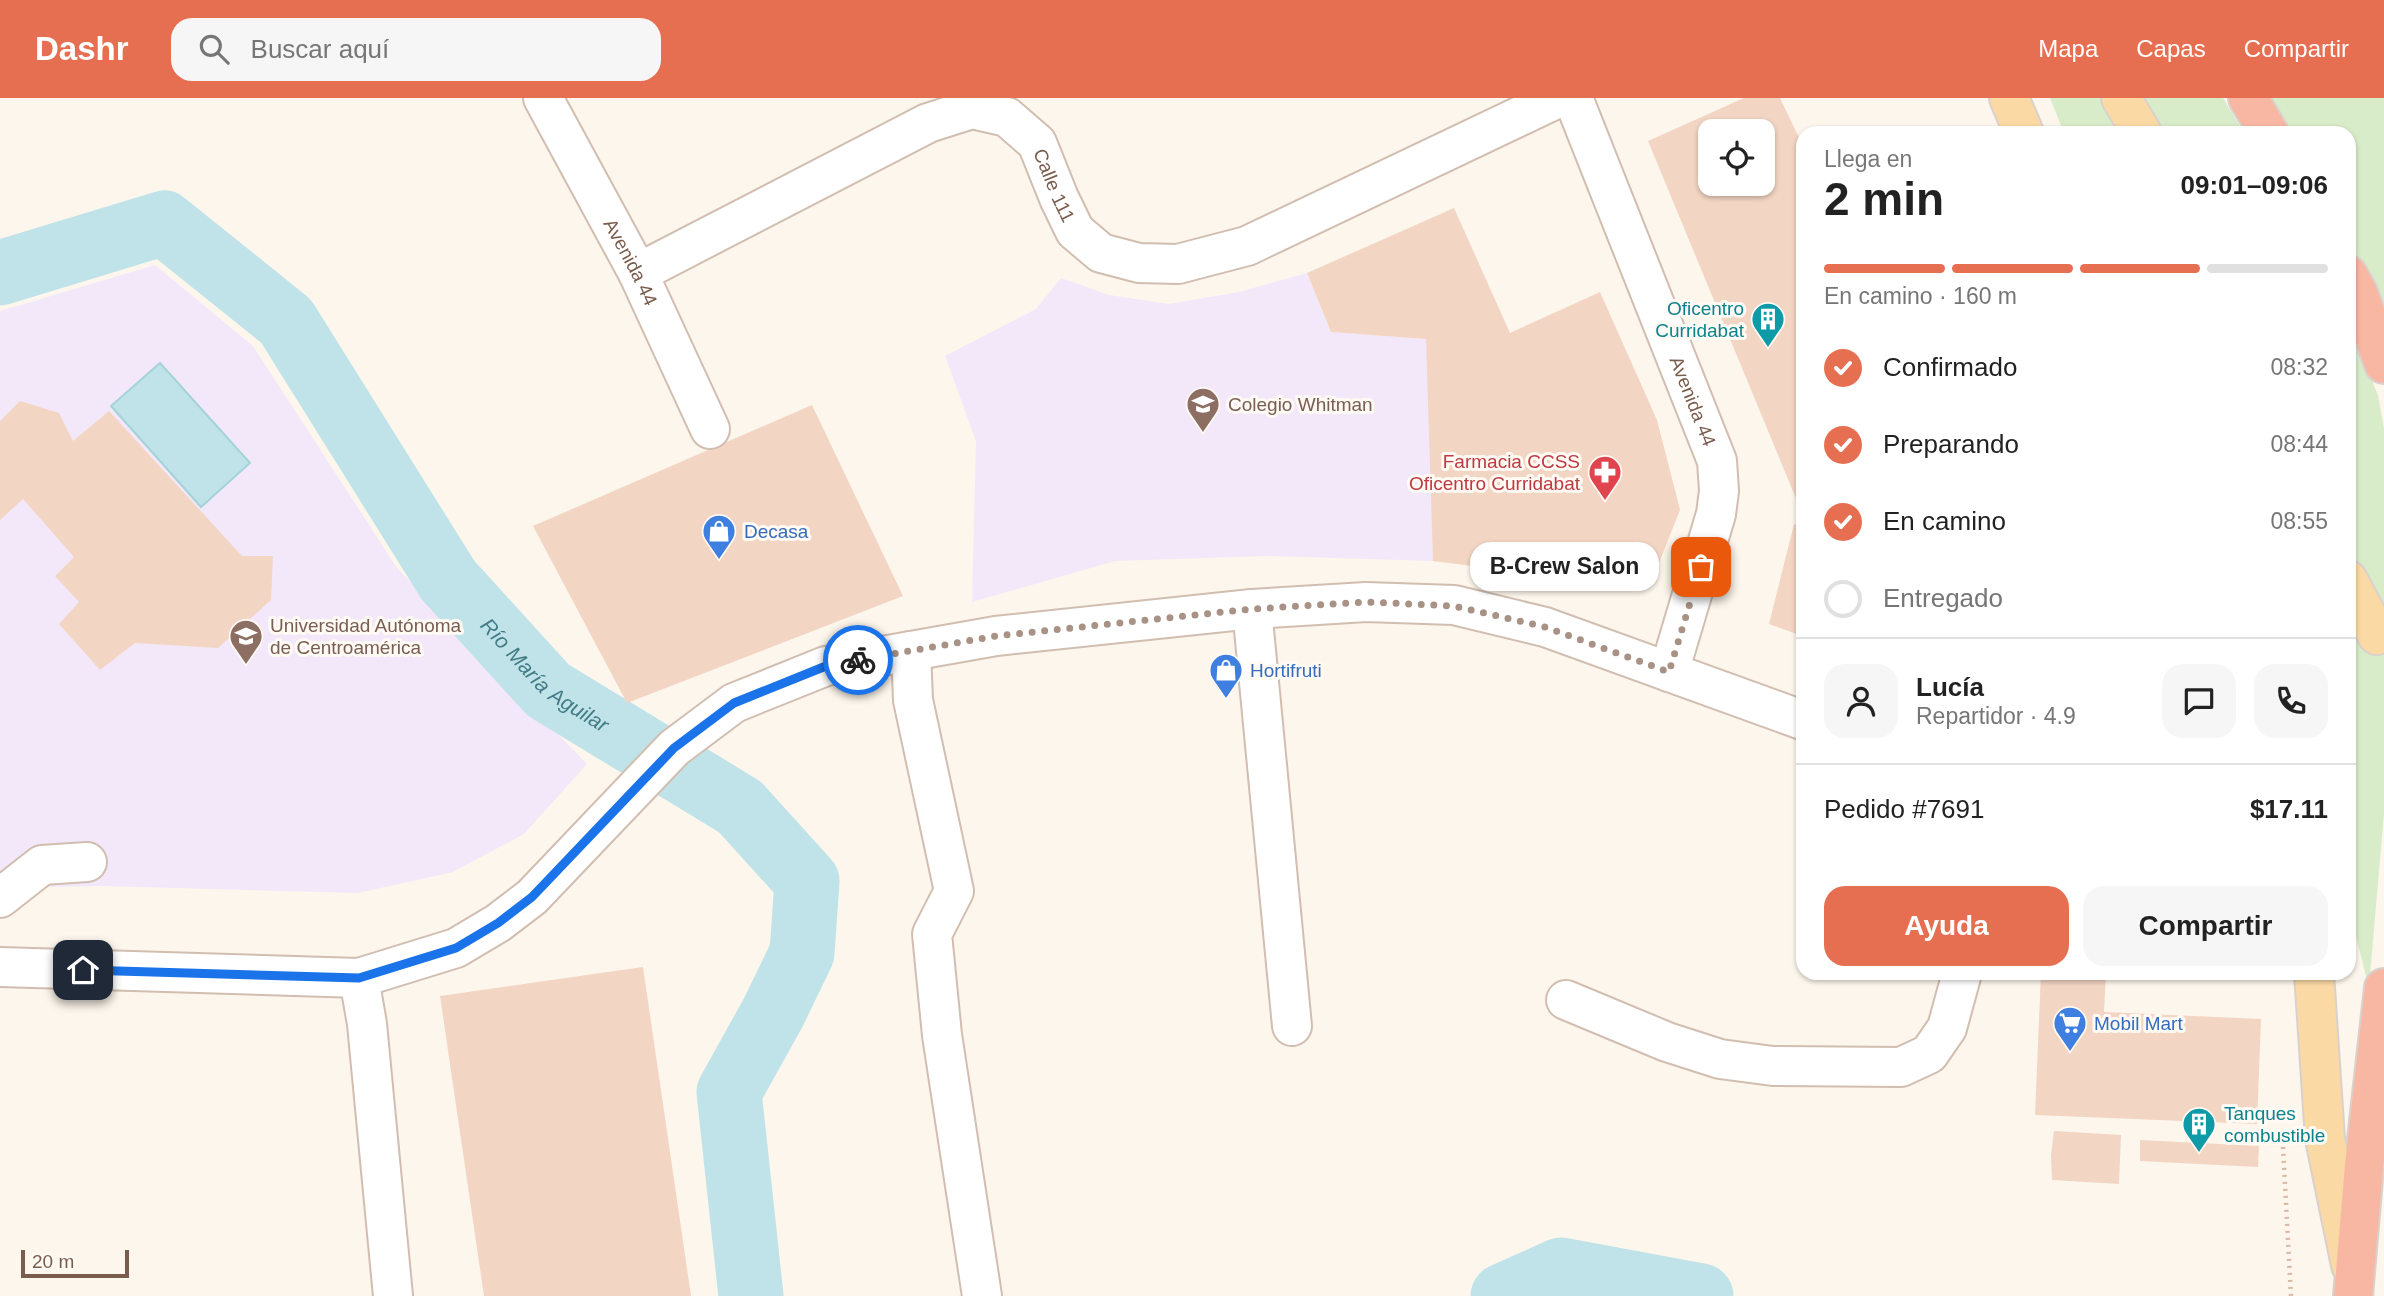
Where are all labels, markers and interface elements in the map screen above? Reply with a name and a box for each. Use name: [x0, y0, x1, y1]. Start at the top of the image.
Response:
search box: [171, 18, 661, 81]
text: Dashr: [35, 30, 129, 67]
icon: search: [195, 30, 233, 68]
text: Buscar aquí: [251, 34, 389, 64]
text: Mapa: [2038, 35, 2098, 62]
text: Capas: [2136, 35, 2206, 62]
text: Compartir: [2244, 35, 2349, 62]
map controls: [1698, 119, 1775, 196]
button: locate: [1698, 119, 1775, 196]
street label: Calle 111: [1030, 146, 1079, 225]
text: Llega en: [1824, 146, 1912, 172]
text: 09:01–09:06: [2181, 170, 2328, 200]
text: 2 min: [1824, 173, 1944, 225]
street label: Avenida 44: [600, 215, 662, 309]
text: En camino · 160 m: [1824, 283, 2017, 309]
place label: Oficentro Curridabat: [1655, 298, 1745, 341]
building icon: Oficentro Curridabat: [1749, 300, 1787, 349]
icon: check: [1824, 349, 1862, 387]
text: Confirmado: [1883, 352, 2017, 382]
street label: Avenida 44: [1666, 353, 1721, 449]
text: 08:32: [2270, 354, 2328, 380]
school or university icon: Colegio Whitman: [1184, 385, 1222, 434]
place label: Colegio Whitman: [1228, 394, 1373, 415]
icon: check: [1824, 426, 1862, 464]
text: Preparando: [1883, 429, 2019, 459]
text: 08:44: [2270, 431, 2328, 457]
place label: Farmacia CCSS Oficentro Curridabat: [1409, 451, 1581, 494]
pharmacy icon: Farmacia CCSS Oficentro Curridabat: [1586, 453, 1624, 502]
icon: check: [1824, 503, 1862, 541]
text: En camino: [1883, 506, 2006, 536]
text: 08:55: [2270, 508, 2328, 534]
shop icon: Decasa: [700, 512, 738, 561]
place label: Decasa: [744, 521, 809, 542]
pin: [1671, 537, 1731, 597]
callout: B-Crew Salon: [1470, 542, 1659, 592]
icon: bag: [1682, 548, 1720, 586]
text: B-Crew Salon: [1490, 553, 1639, 579]
text: Entregado: [1883, 583, 2003, 613]
water label: Río María Aguilar: [477, 613, 614, 736]
place label: Universidad Autónoma de Centroamérica: [270, 615, 462, 658]
school or university icon: Universidad Autónoma de Centroamérica: [227, 617, 265, 666]
courier: [823, 625, 893, 695]
icon: bike: [839, 641, 877, 679]
shop icon: Hortifruti: [1207, 651, 1245, 700]
place label: Hortifruti: [1250, 660, 1322, 681]
button: person: [1824, 664, 1898, 738]
button: chat: [2162, 664, 2236, 738]
button: phone: [2254, 664, 2328, 738]
text: Lucía: [1916, 672, 1984, 702]
text: Repartidor · 4.9: [1916, 703, 2076, 729]
text: Pedido #7691: [1824, 794, 1984, 824]
text: $17.11: [2250, 794, 2328, 824]
button: Ayuda: [1824, 886, 2069, 966]
button: Compartir: [2083, 886, 2328, 966]
pin: [53, 940, 113, 1000]
icon: home: [64, 951, 102, 989]
supermarket icon: Mobil Mart: [2051, 1004, 2089, 1053]
place label: Mobil Mart: [2094, 1013, 2183, 1034]
place label: Tanques combustible: [2224, 1103, 2325, 1146]
building icon: Tanques combustible: [2180, 1105, 2218, 1154]
scale bar: [21, 1247, 130, 1279]
text: 20 m: [32, 1251, 74, 1272]

